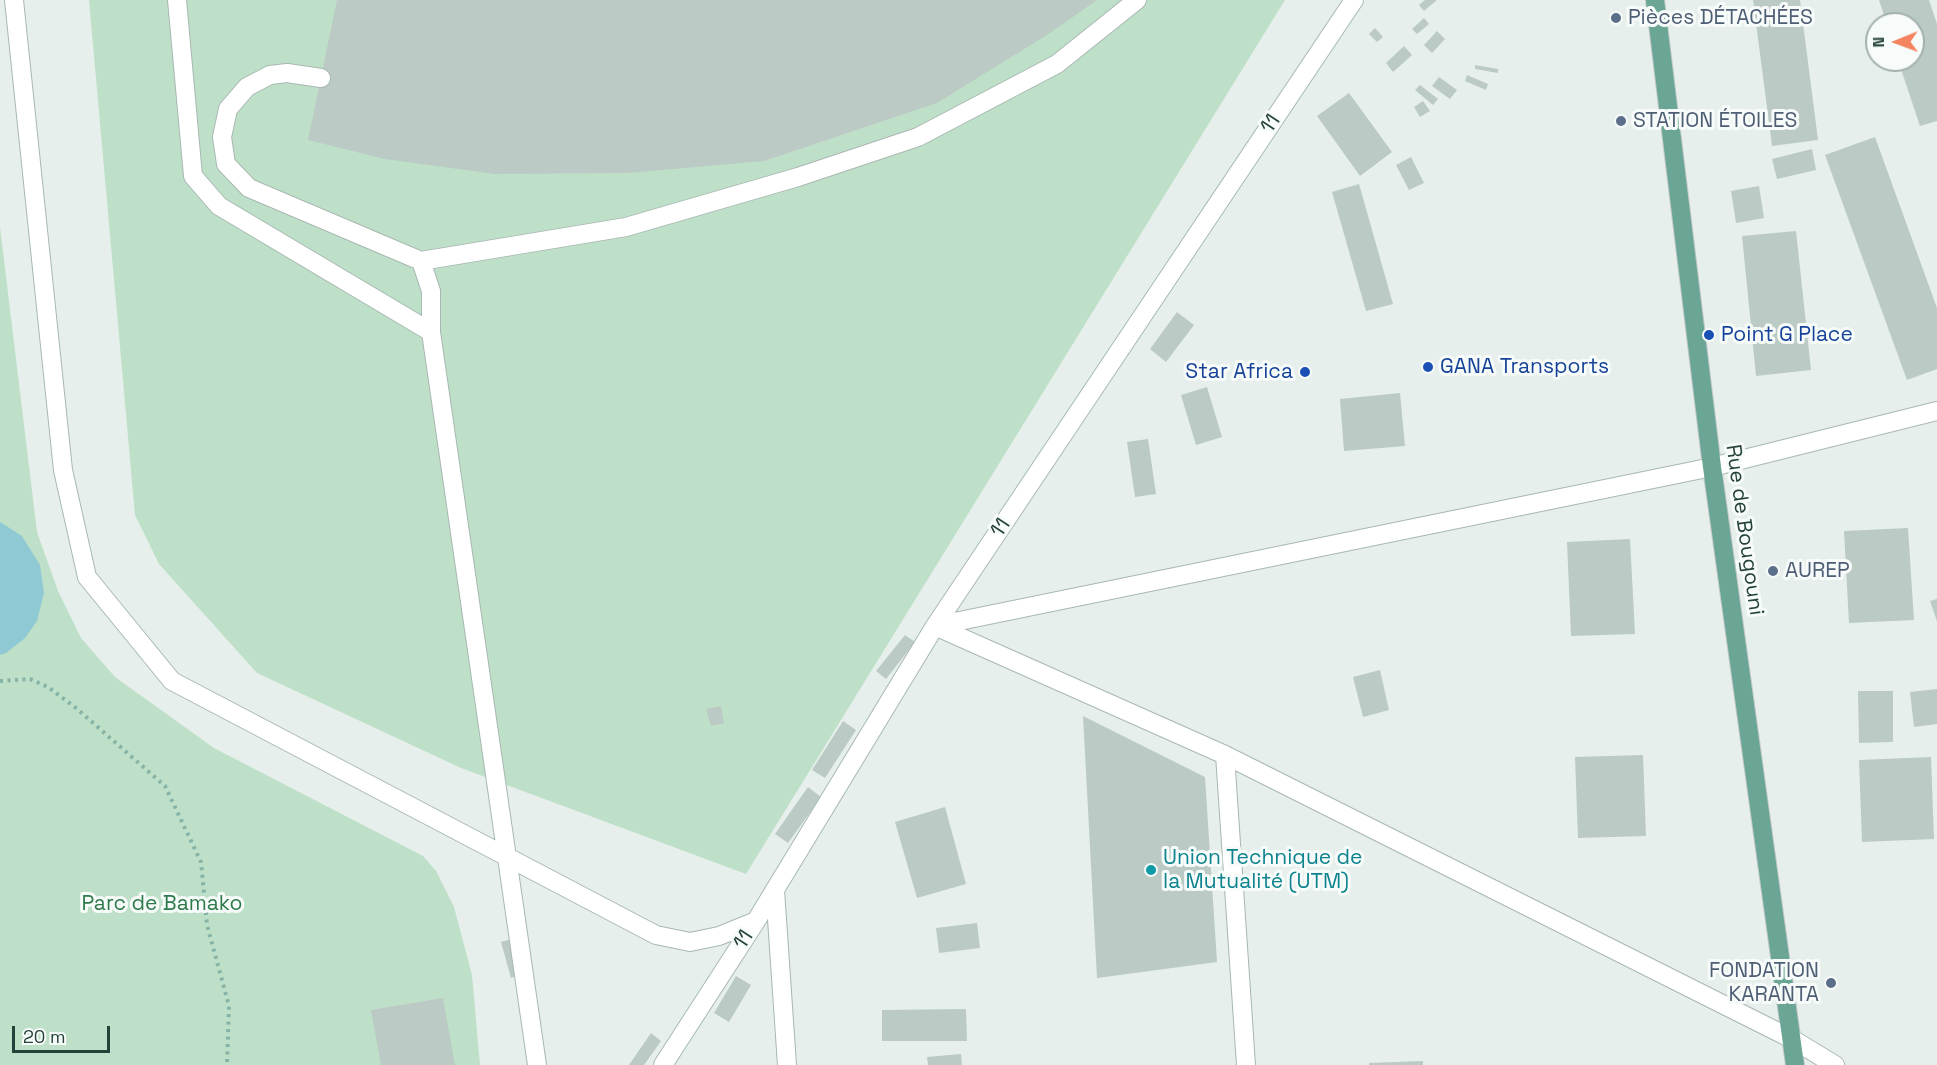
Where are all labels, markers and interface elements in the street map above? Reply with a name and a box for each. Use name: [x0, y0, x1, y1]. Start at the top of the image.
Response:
place label: Pièces DÉTACHÉES: [1628, 5, 1813, 31]
marker: Pièces DÉTACHÉES: [1609, 11, 1623, 25]
north arrow: [1865, 12, 1925, 72]
text: N: [1868, 37, 1889, 48]
place label: STATION ÉTOILES: [1633, 108, 1797, 134]
street label: 11: [1256, 110, 1286, 138]
marker: STATION ÉTOILES: [1614, 114, 1628, 128]
place label: Point G Place: [1721, 322, 1853, 348]
marker: Point G Place: [1702, 328, 1716, 342]
place label: GANA Transports: [1440, 354, 1609, 380]
place label: Star Africa: [1185, 359, 1293, 385]
marker: GANA Transports: [1421, 360, 1435, 374]
marker: Star Africa: [1298, 365, 1312, 379]
street label: Rue de Bougouni: [1720, 443, 1768, 617]
street label: 11: [986, 514, 1016, 542]
place label: AUREP: [1785, 558, 1850, 584]
marker: AUREP: [1766, 564, 1780, 578]
place label: Union Technique de la Mutualité (UTM): [1163, 845, 1363, 895]
marker: Union Technique de la Mutualité (UTM): [1144, 863, 1158, 877]
park label: Parc de Bamako: [81, 891, 243, 917]
street label: 11: [729, 926, 759, 954]
place label: FONDATION KARANTA: [1709, 958, 1819, 1008]
marker: FONDATION KARANTA: [1824, 976, 1838, 990]
scale bar: [15, 1014, 112, 1052]
text: 20 m: [23, 1025, 66, 1048]

